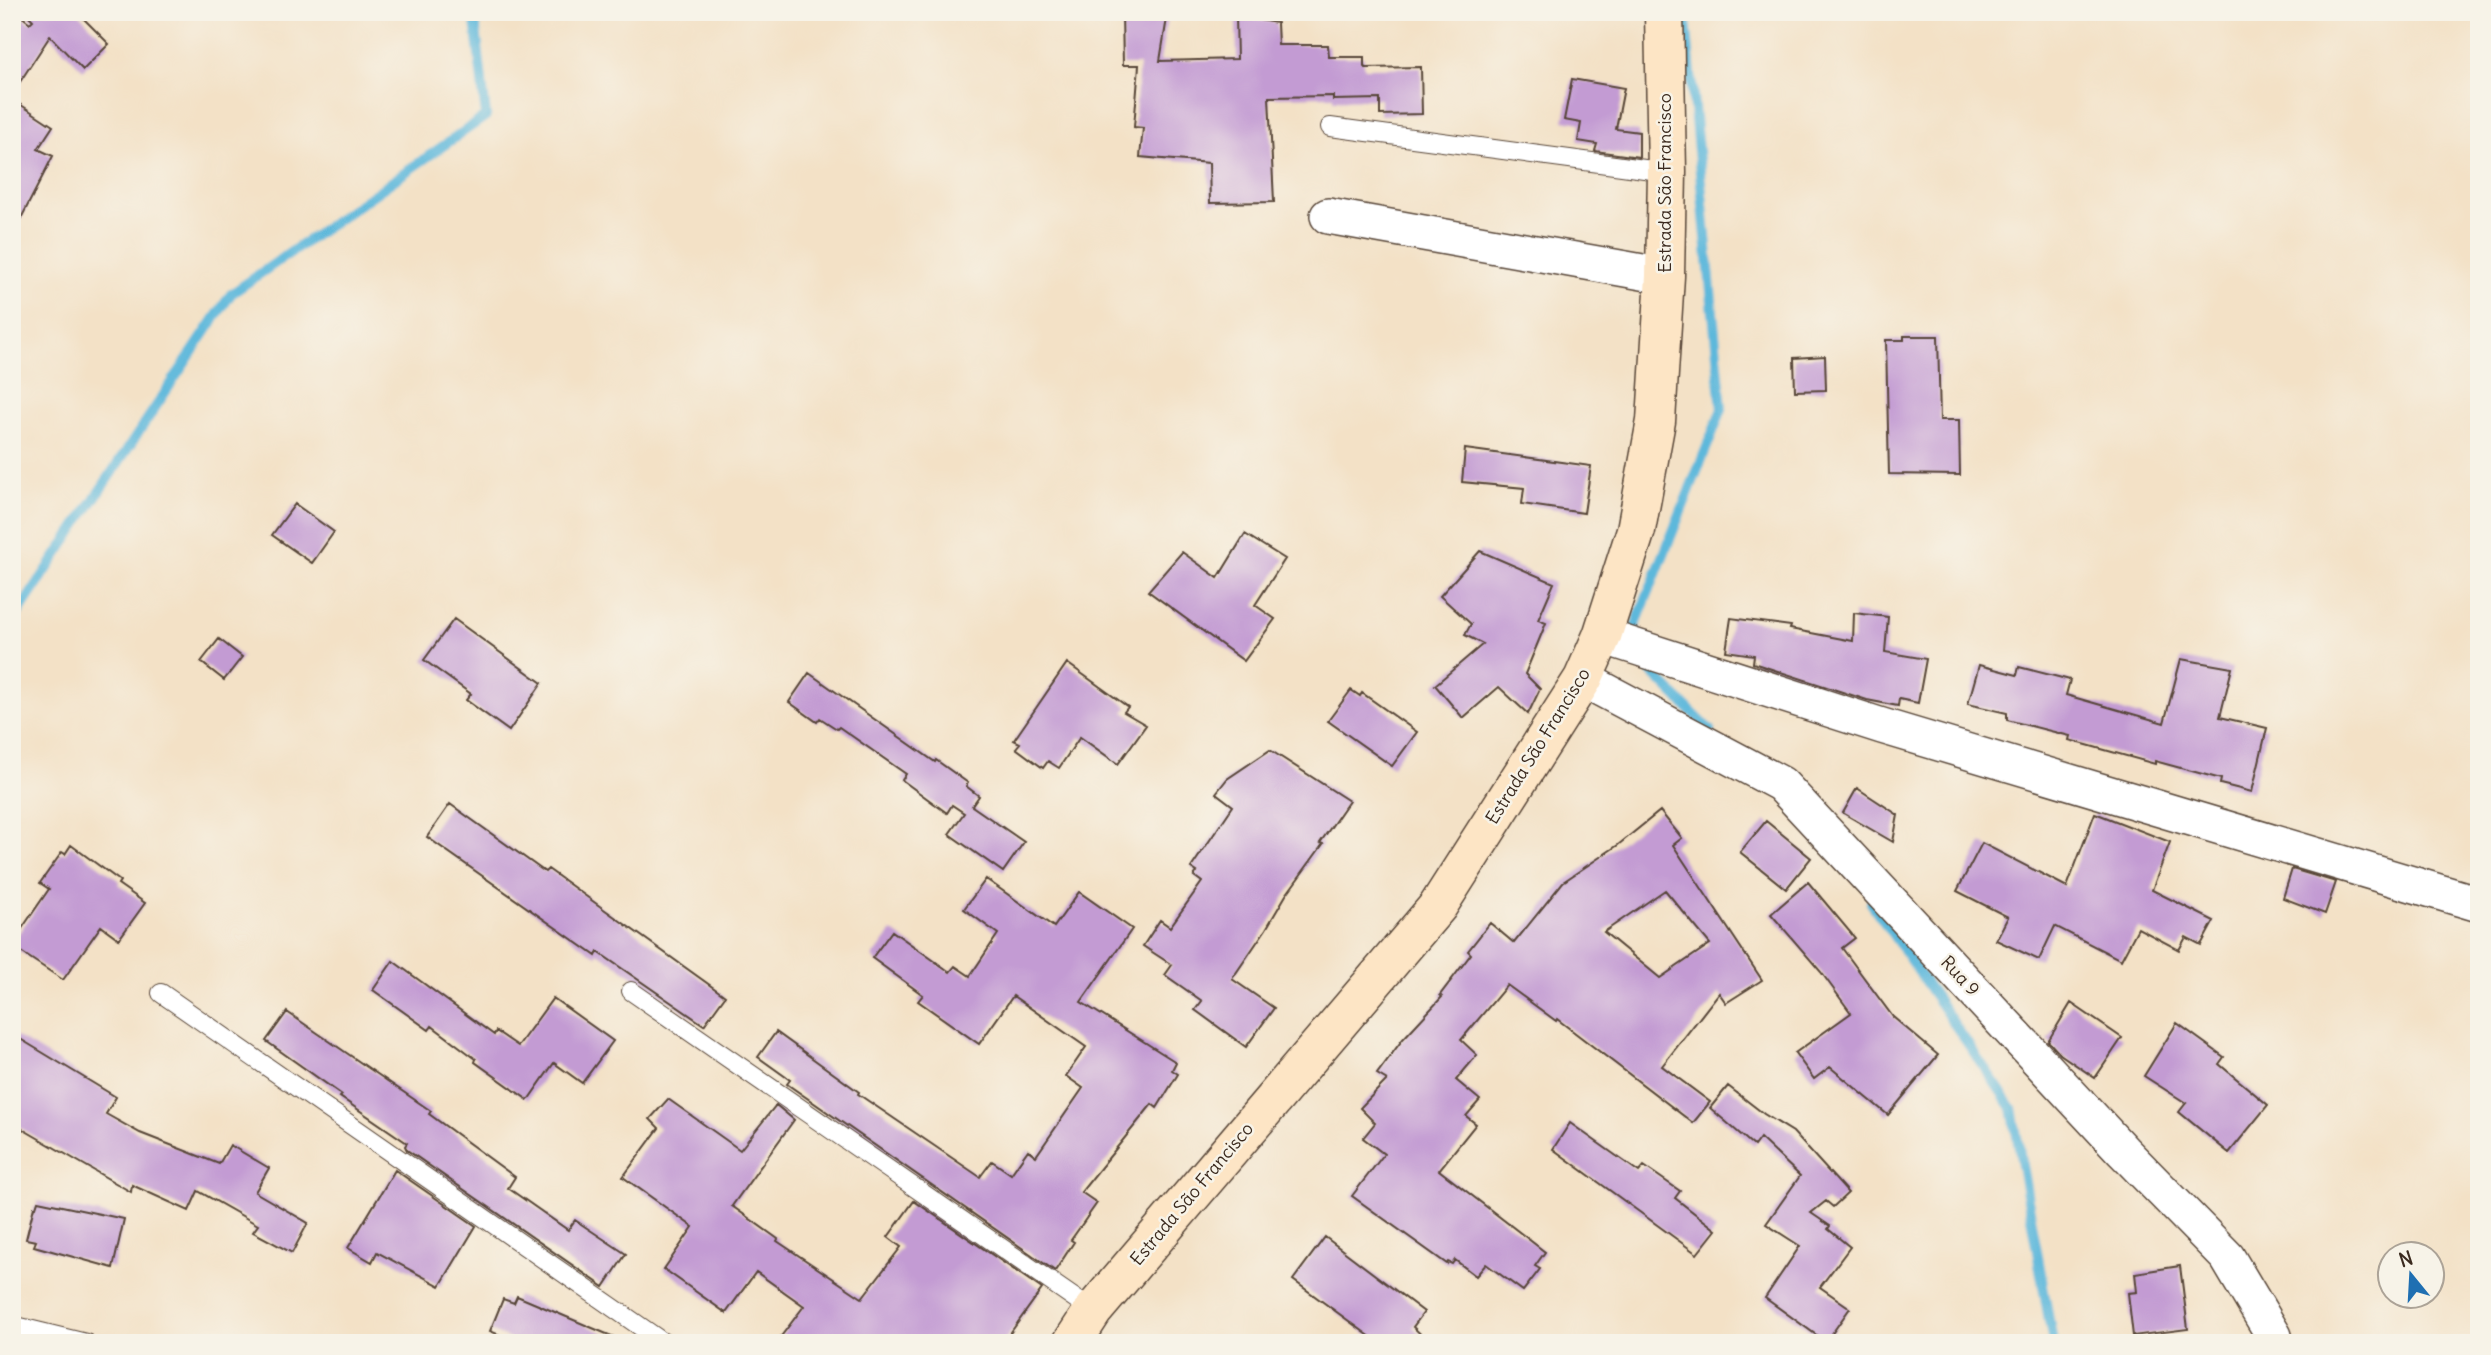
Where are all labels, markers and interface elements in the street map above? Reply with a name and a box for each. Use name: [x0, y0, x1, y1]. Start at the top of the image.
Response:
street label: Estrada São Francisco: [1653, 93, 1676, 273]
street label: Estrada São Francisco: [1480, 663, 1595, 828]
street label: Rua 9: [1936, 951, 1985, 1001]
street label: Estrada São Francisco: [1125, 1117, 1258, 1270]
north arrow: [2376, 1240, 2446, 1310]
text: N: [2396, 1245, 2416, 1272]

